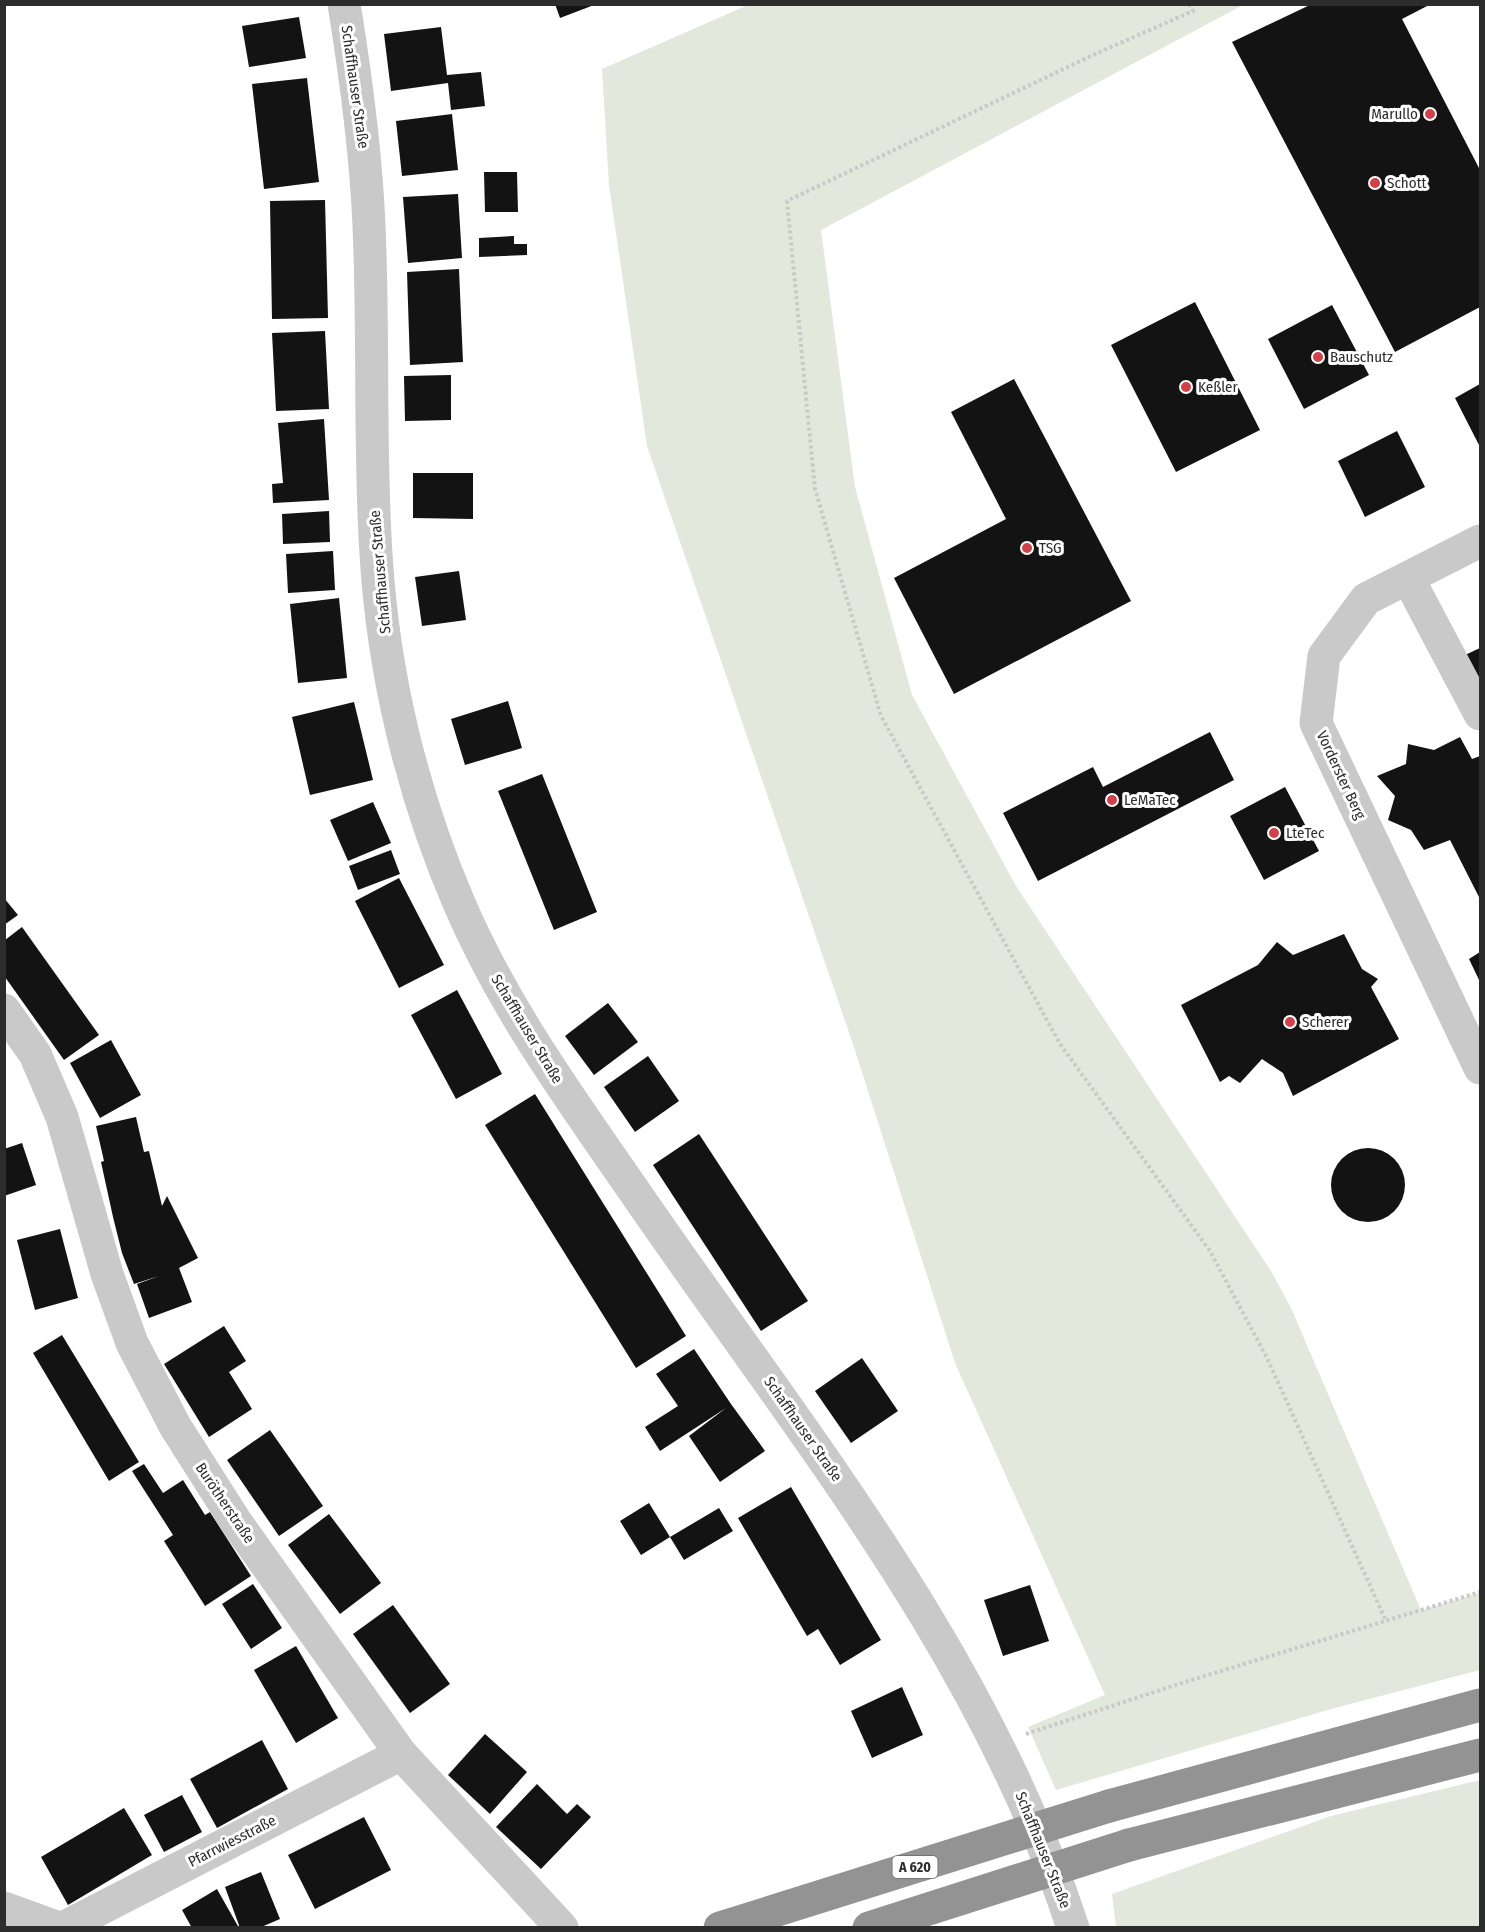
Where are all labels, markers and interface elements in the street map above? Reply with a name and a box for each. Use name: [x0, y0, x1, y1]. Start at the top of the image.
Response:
street label: Schaffhauser Straße: [337, 24, 373, 150]
place label: Marullo: [1371, 105, 1418, 123]
marker: Marullo: [1423, 107, 1437, 121]
place label: Schott: [1387, 174, 1427, 192]
marker: Schott: [1368, 176, 1382, 190]
place label: Bauschutz: [1330, 348, 1393, 366]
marker: Bauschutz: [1311, 350, 1325, 364]
place label: Keßler: [1198, 378, 1238, 396]
marker: Keßler: [1179, 380, 1193, 394]
street label: Schaffhauser Straße: [366, 510, 394, 634]
place label: TSG: [1039, 539, 1062, 557]
marker: TSG: [1020, 541, 1034, 555]
street label: Vorderster Berg: [1313, 728, 1369, 822]
place label: LeMaTec: [1124, 791, 1176, 809]
marker: LeMaTec: [1105, 793, 1119, 807]
place label: LteTec: [1286, 824, 1325, 842]
marker: LteTec: [1267, 826, 1281, 840]
street label: Schaffhauser Straße: [487, 971, 567, 1087]
place label: Scherer: [1302, 1013, 1349, 1031]
marker: Scherer: [1283, 1015, 1297, 1029]
street label: Schaffhauser Straße: [760, 1373, 846, 1485]
street label: Burötherstraße: [192, 1459, 258, 1547]
street label: Schaffhauser Straße: [1011, 1789, 1075, 1911]
street label: Pfarrwiesstraße: [185, 1811, 279, 1871]
road number: A 620: [892, 1856, 938, 1878]

